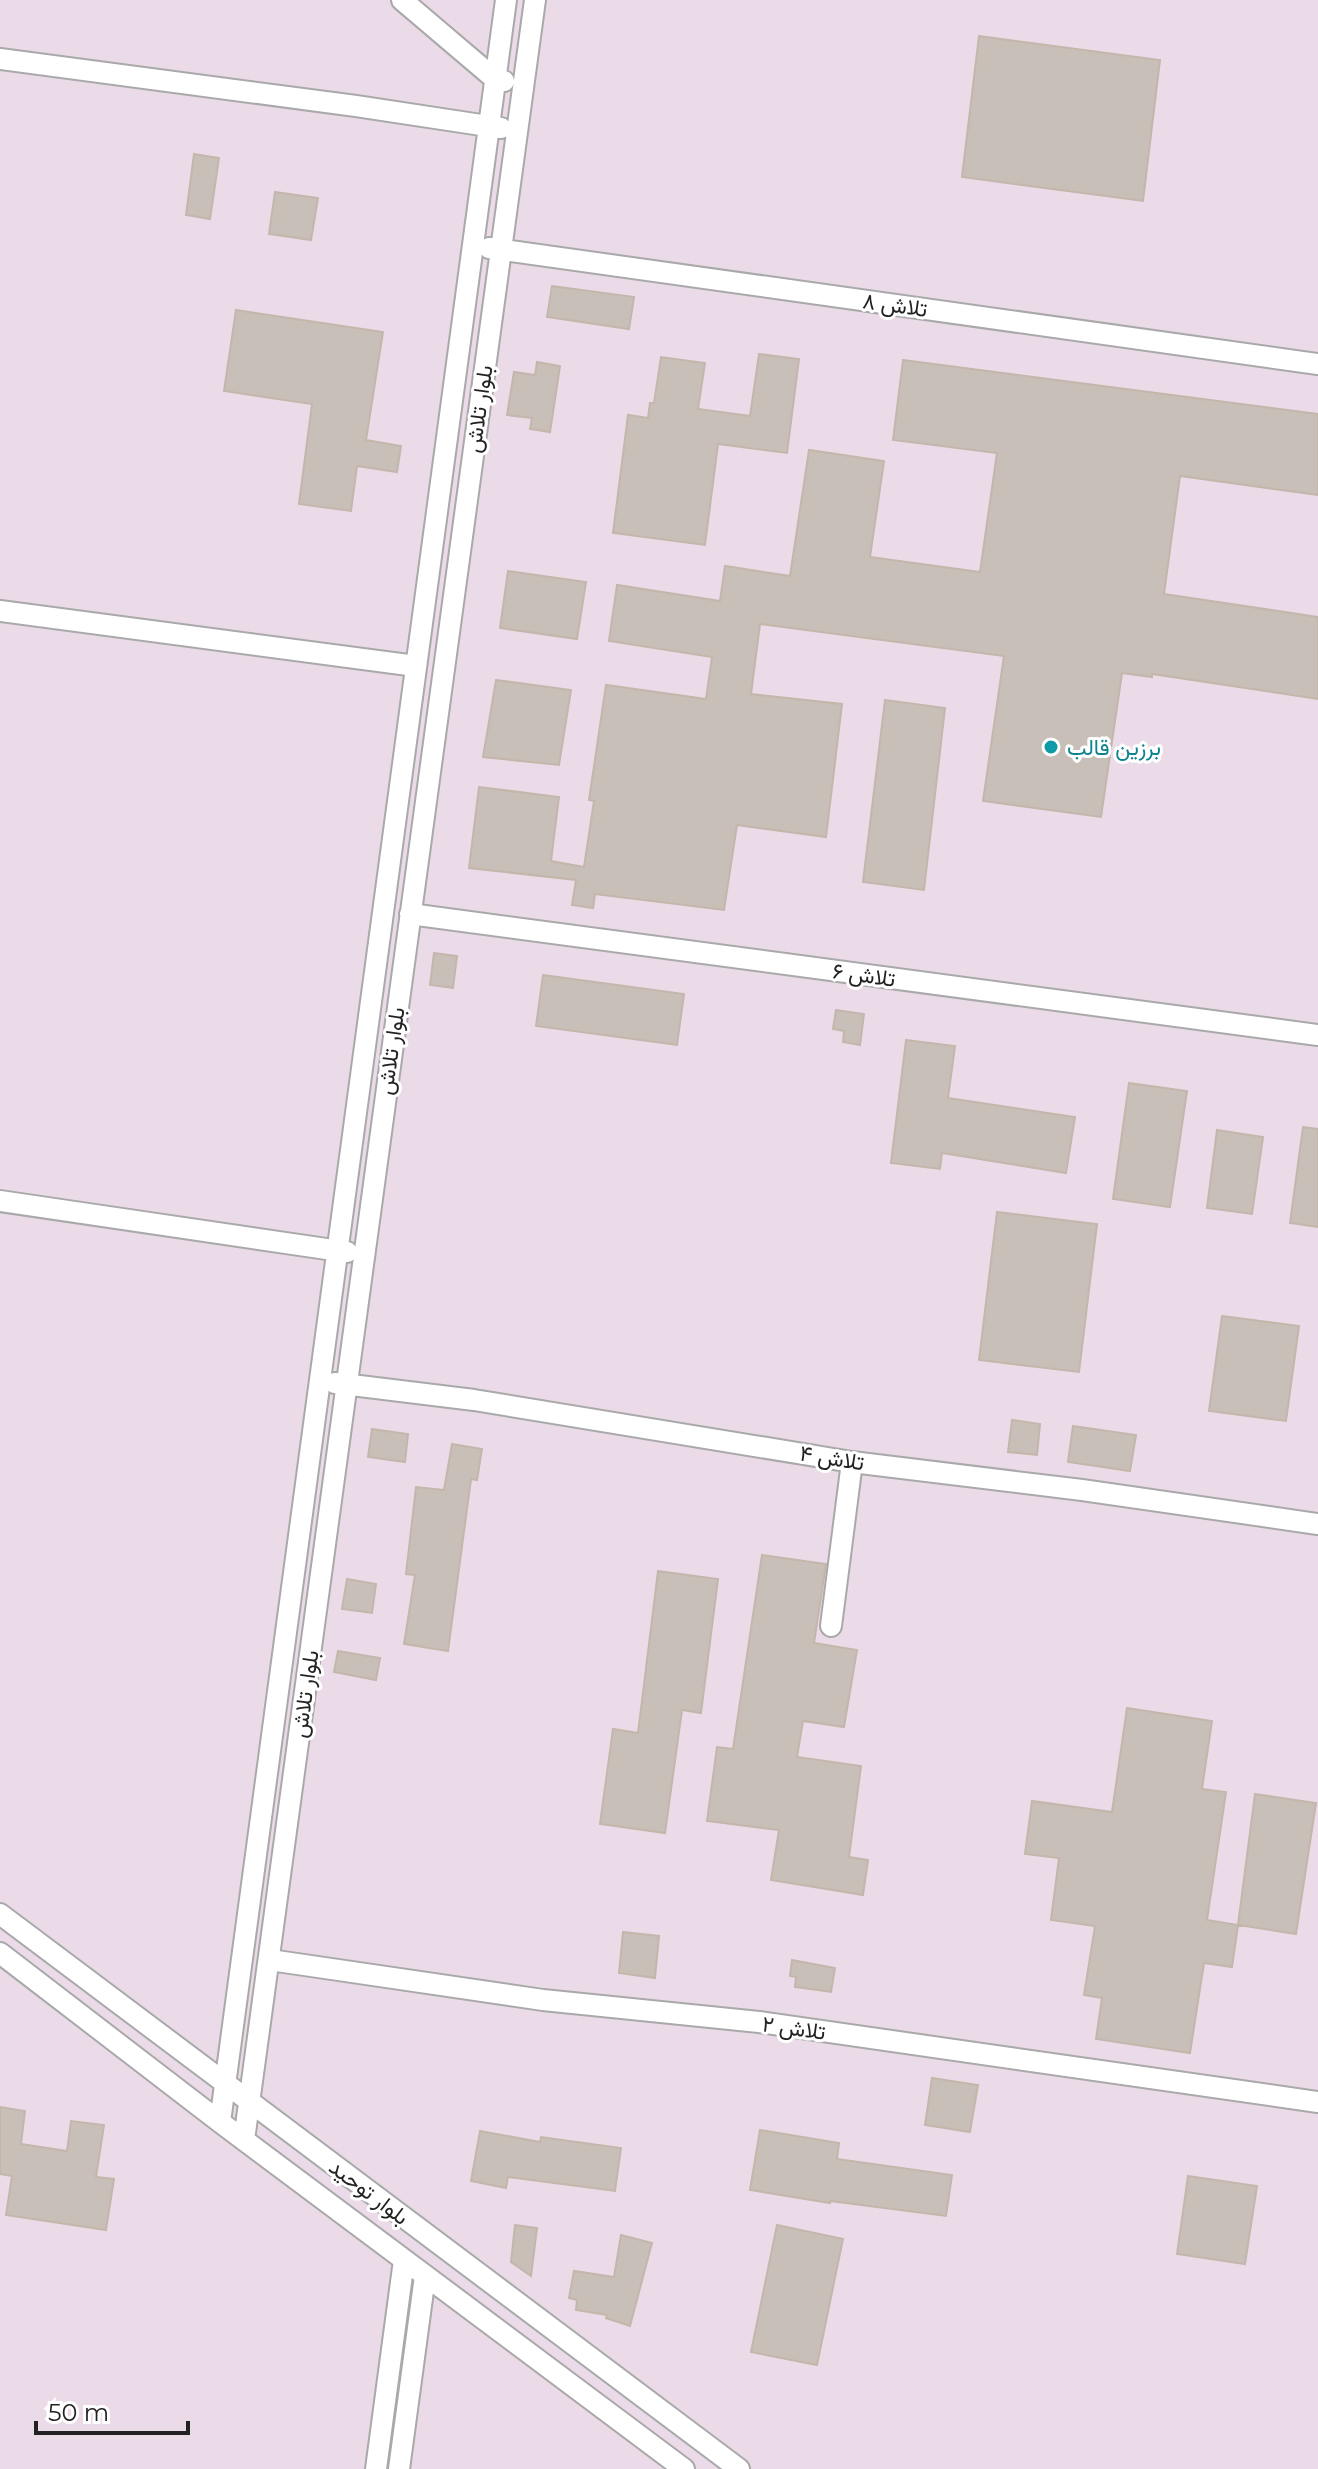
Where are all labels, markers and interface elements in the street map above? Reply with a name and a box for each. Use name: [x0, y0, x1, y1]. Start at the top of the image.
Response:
street label: تلاش ۸: [861, 287, 929, 323]
street label: بلوار تلاش: [459, 363, 499, 455]
place label: برزین قالب: [1067, 734, 1161, 761]
marker: برزین قالب: [1042, 738, 1060, 756]
street label: تلاش ۶: [831, 957, 897, 993]
street label: بلوار تلاش: [371, 1005, 411, 1097]
street label: تلاش ۴: [798, 1440, 866, 1476]
street label: بلوار تلاش: [285, 1648, 325, 1740]
street label: تلاش ۲: [761, 2010, 827, 2046]
street label: بلوار توحید: [324, 2153, 414, 2231]
scale bar: [36, 2385, 188, 2435]
text: 50 m: [48, 2398, 109, 2427]

